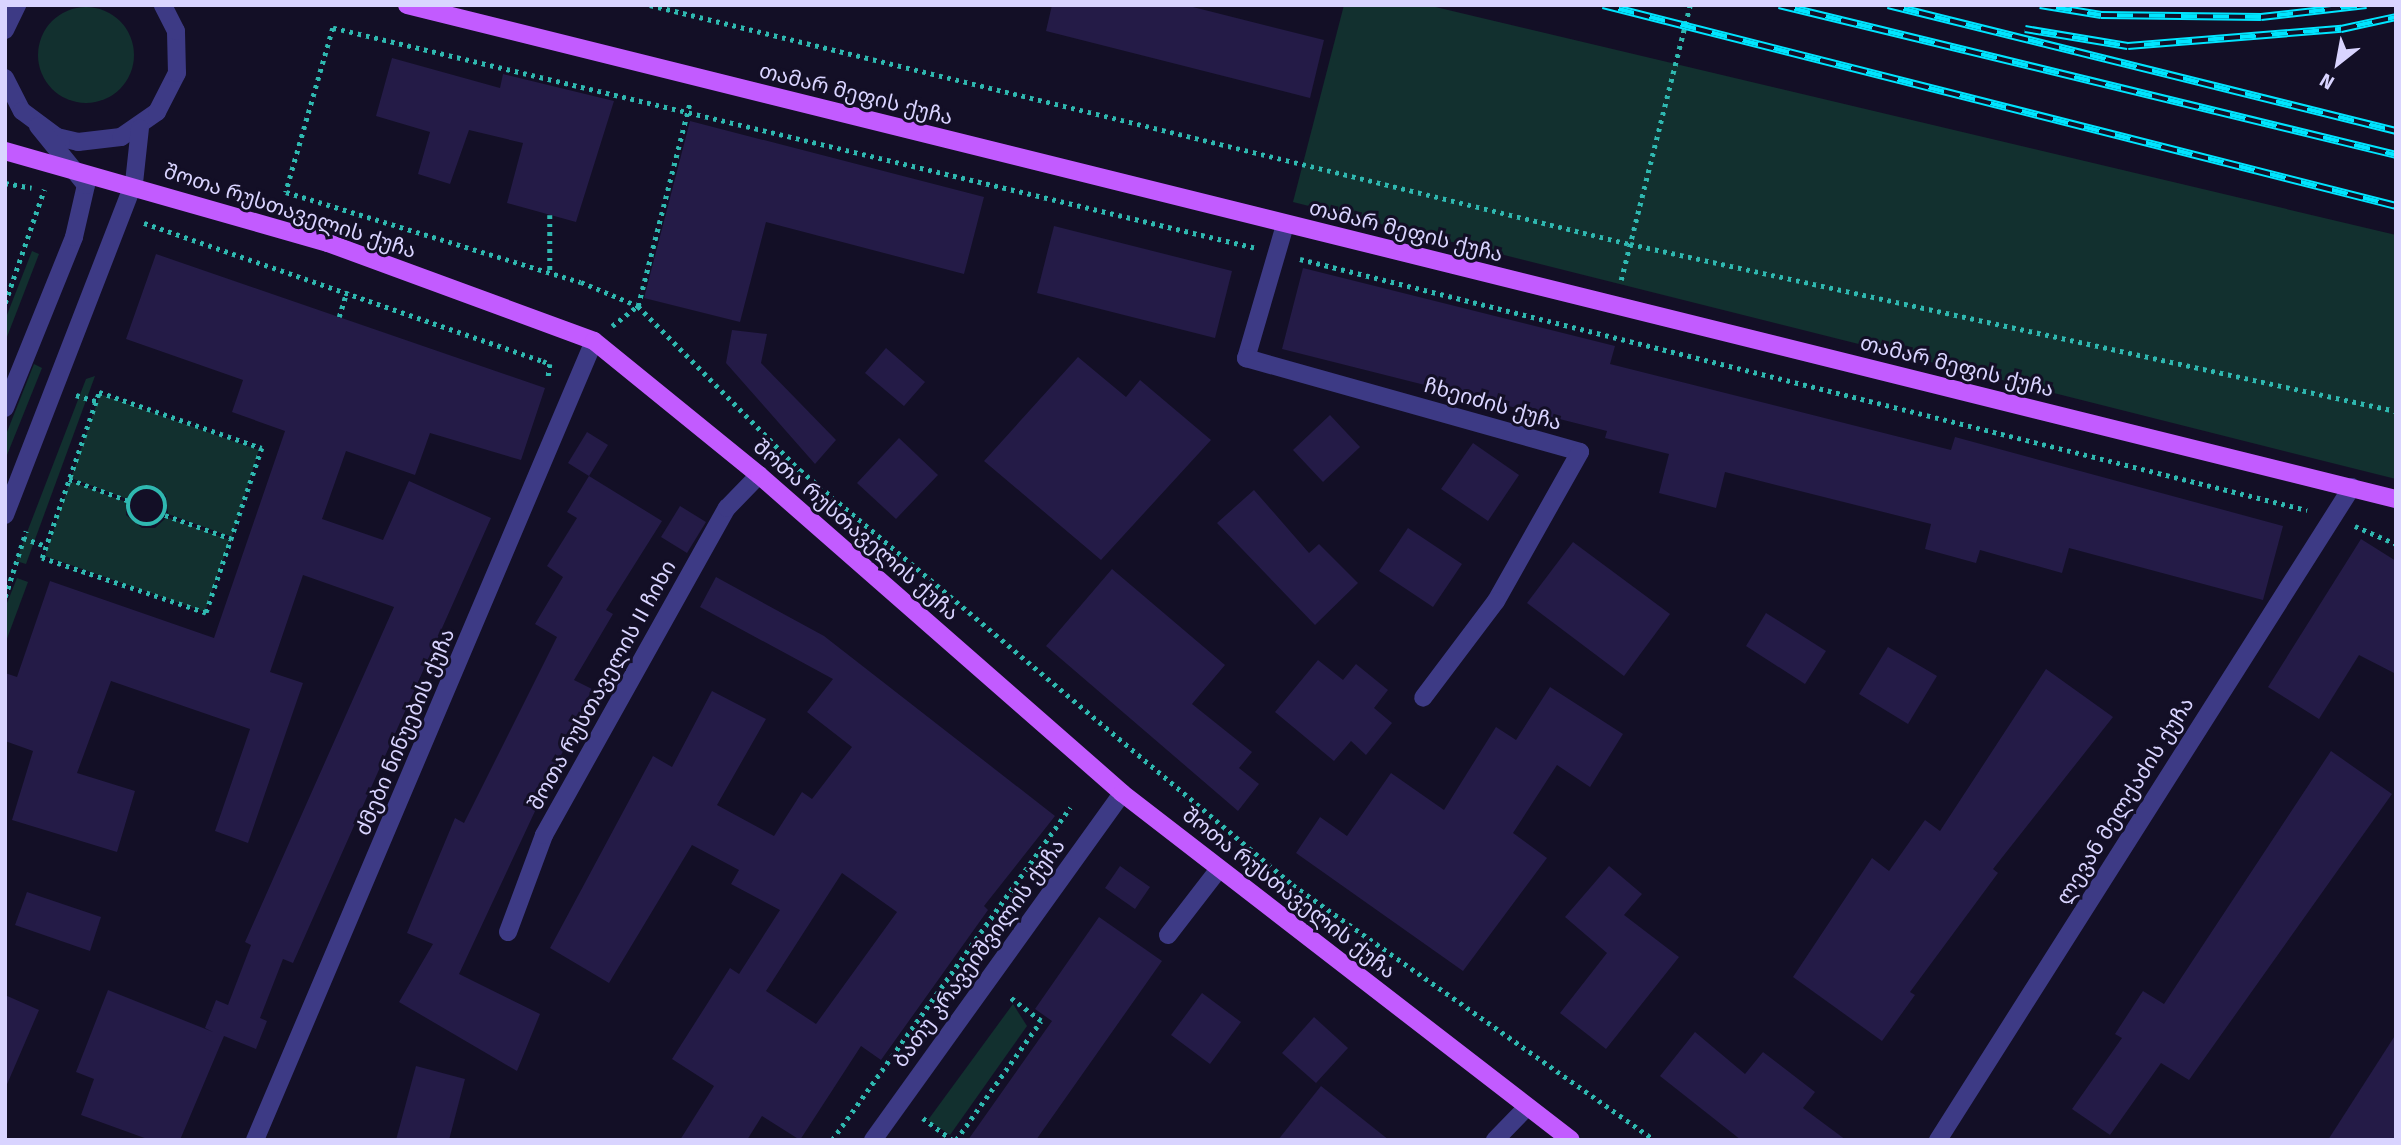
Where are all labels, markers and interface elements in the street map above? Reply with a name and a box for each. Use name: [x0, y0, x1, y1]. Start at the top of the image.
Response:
north arrow: [2303, 28, 2373, 98]
street label: თამარ მეფის ქუჩა: [757, 58, 955, 130]
text: N: [2316, 68, 2338, 95]
street label: შოთა რუსთაველის ქუჩა: [161, 158, 419, 264]
street label: თამარ მეფის ქუჩა: [1307, 195, 1505, 267]
street label: თამარ მეფის ქუჩა: [1858, 330, 2056, 402]
street label: ჩხეიძის ქუჩა: [1422, 372, 1564, 436]
street label: შოთა რუსთაველის ქუჩა: [748, 434, 964, 626]
street label: შოთა რუსთაველის II ჩიხი: [523, 556, 681, 814]
street label: ძმები ნინუების ქუჩა: [350, 625, 460, 839]
street label: ლევან მელქაძის ქუჩა: [2051, 693, 2199, 909]
street label: შოთა რუსთაველის ქუჩა: [1177, 802, 1401, 984]
street label: ბათუ კრავეიშვილის ქუჩა: [888, 834, 1070, 1072]

